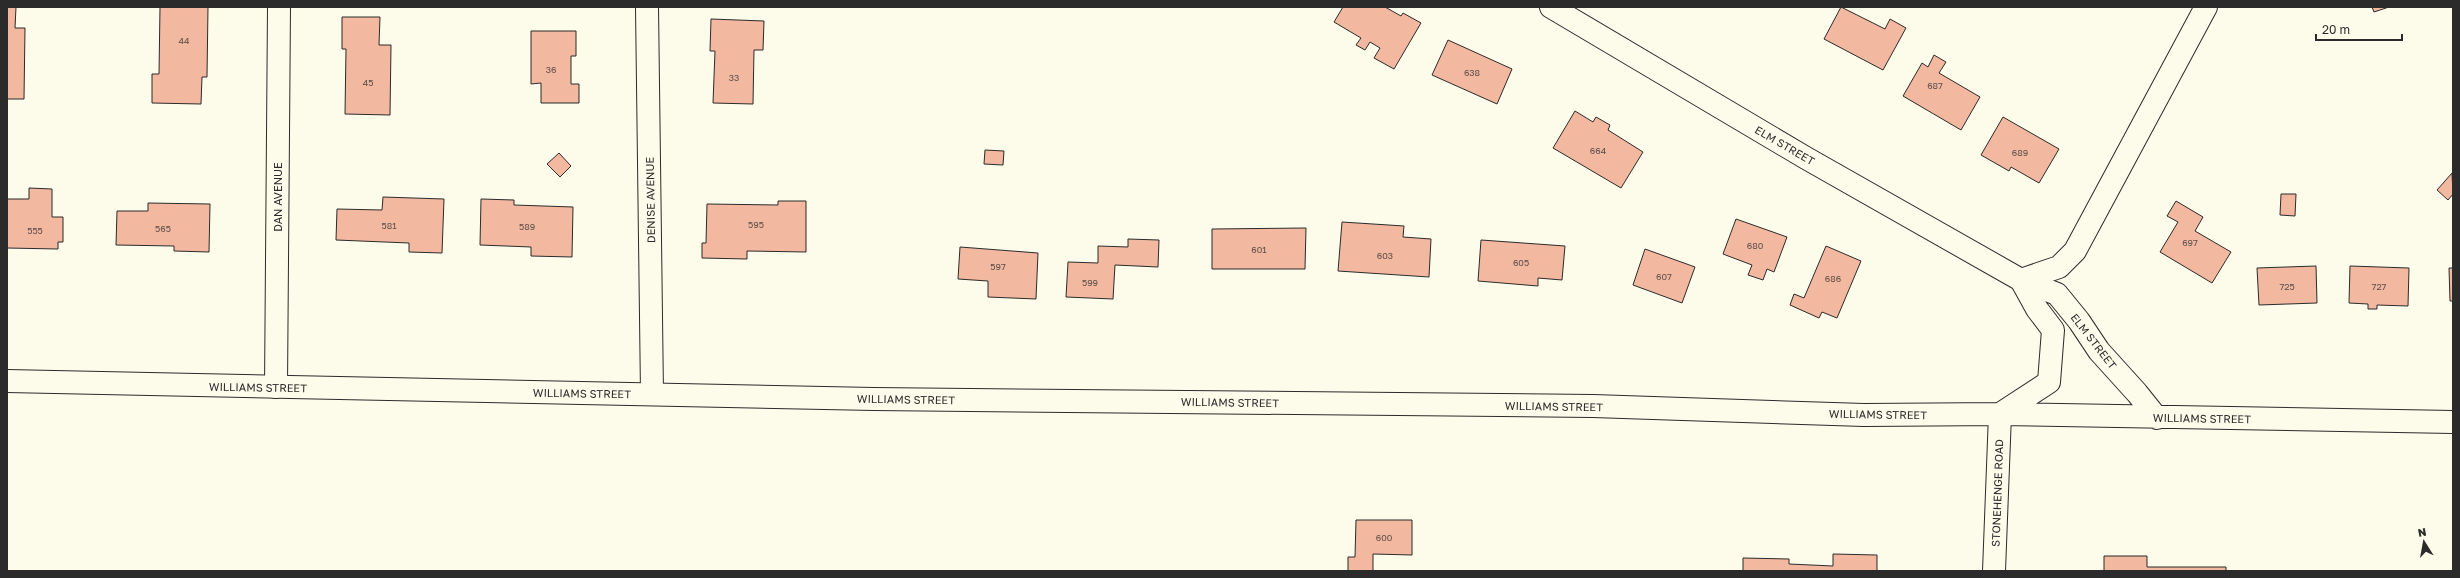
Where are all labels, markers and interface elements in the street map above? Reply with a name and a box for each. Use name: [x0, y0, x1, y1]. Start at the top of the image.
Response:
scale bar: [2316, 16, 2402, 42]
text: 20 m: [2322, 22, 2350, 37]
house number: 44: [179, 35, 190, 46]
house number: 36: [546, 64, 556, 75]
house number: 638: [1464, 67, 1480, 78]
house number: 33: [729, 72, 739, 83]
house number: 45: [363, 77, 373, 88]
house number: 687: [1927, 80, 1943, 91]
street label: ELM STREET: [1753, 123, 1817, 167]
house number: 664: [1590, 145, 1607, 156]
house number: 689: [2012, 147, 2028, 158]
street label: DENISE AVENUE: [643, 156, 657, 243]
street label: DAN AVENUE: [271, 162, 284, 232]
house number: 595: [748, 219, 764, 230]
house number: 581: [381, 220, 397, 231]
house number: 589: [519, 221, 535, 232]
house number: 565: [155, 223, 171, 234]
house number: 555: [27, 225, 43, 236]
house number: 697: [2182, 237, 2198, 248]
house number: 680: [1747, 240, 1764, 251]
house number: 601: [1251, 244, 1267, 255]
house number: 603: [1377, 250, 1393, 261]
house number: 605: [1513, 257, 1529, 268]
house number: 597: [990, 261, 1006, 272]
house number: 607: [1656, 271, 1672, 282]
house number: 686: [1825, 273, 1841, 284]
house number: 599: [1082, 277, 1098, 288]
house number: 725: [2279, 281, 2295, 292]
house number: 727: [2372, 281, 2387, 292]
street label: ELM STREET: [2068, 311, 2120, 371]
street label: WILLIAMS STREET: [209, 380, 307, 394]
street label: WILLIAMS STREET: [533, 386, 631, 400]
street label: WILLIAMS STREET: [857, 392, 955, 406]
street label: WILLIAMS STREET: [1181, 395, 1279, 409]
street label: WILLIAMS STREET: [1505, 399, 1603, 413]
street label: WILLIAMS STREET: [1829, 407, 1927, 421]
street label: WILLIAMS STREET: [2153, 411, 2251, 425]
street label: STONEHENGE ROAD: [1989, 439, 2005, 547]
north arrow: [2404, 522, 2444, 562]
text: N: [2417, 525, 2427, 539]
house number: 600: [1376, 532, 1393, 543]

